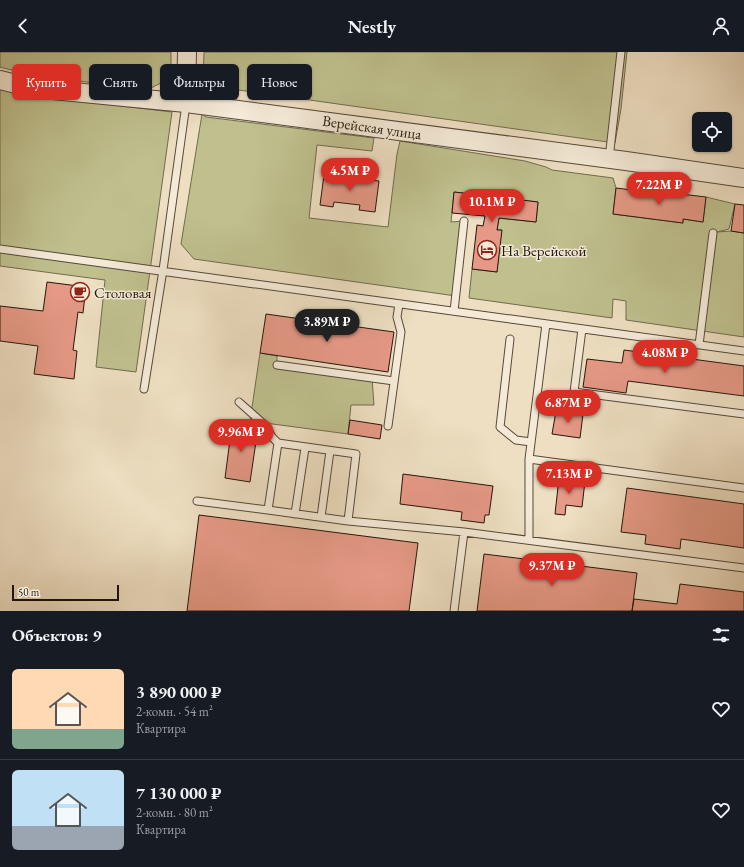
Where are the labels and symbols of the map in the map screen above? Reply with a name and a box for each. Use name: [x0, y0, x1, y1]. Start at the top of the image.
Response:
street label: Верейская улица: [321, 111, 423, 143]
pin: 4.5M ₽: [317, 158, 383, 192]
pin: 7.22M ₽: [622, 172, 696, 206]
pin: 10.1M ₽: [455, 189, 529, 223]
hotel icon: На Верейской: [476, 239, 498, 261]
place label: На Верейской: [501, 241, 587, 260]
cafe icon: Столовая: [69, 281, 91, 303]
place label: Столовая: [94, 283, 152, 302]
pin: 3.89M ₽: [290, 309, 364, 343]
pin: 4.08M ₽: [628, 340, 702, 374]
pin: 6.87M ₽: [531, 390, 605, 424]
pin: 9.96M ₽: [204, 419, 278, 453]
pin: 7.13M ₽: [532, 461, 606, 495]
pin: 9.37M ₽: [515, 553, 589, 587]
scale bar: [12, 583, 119, 602]

